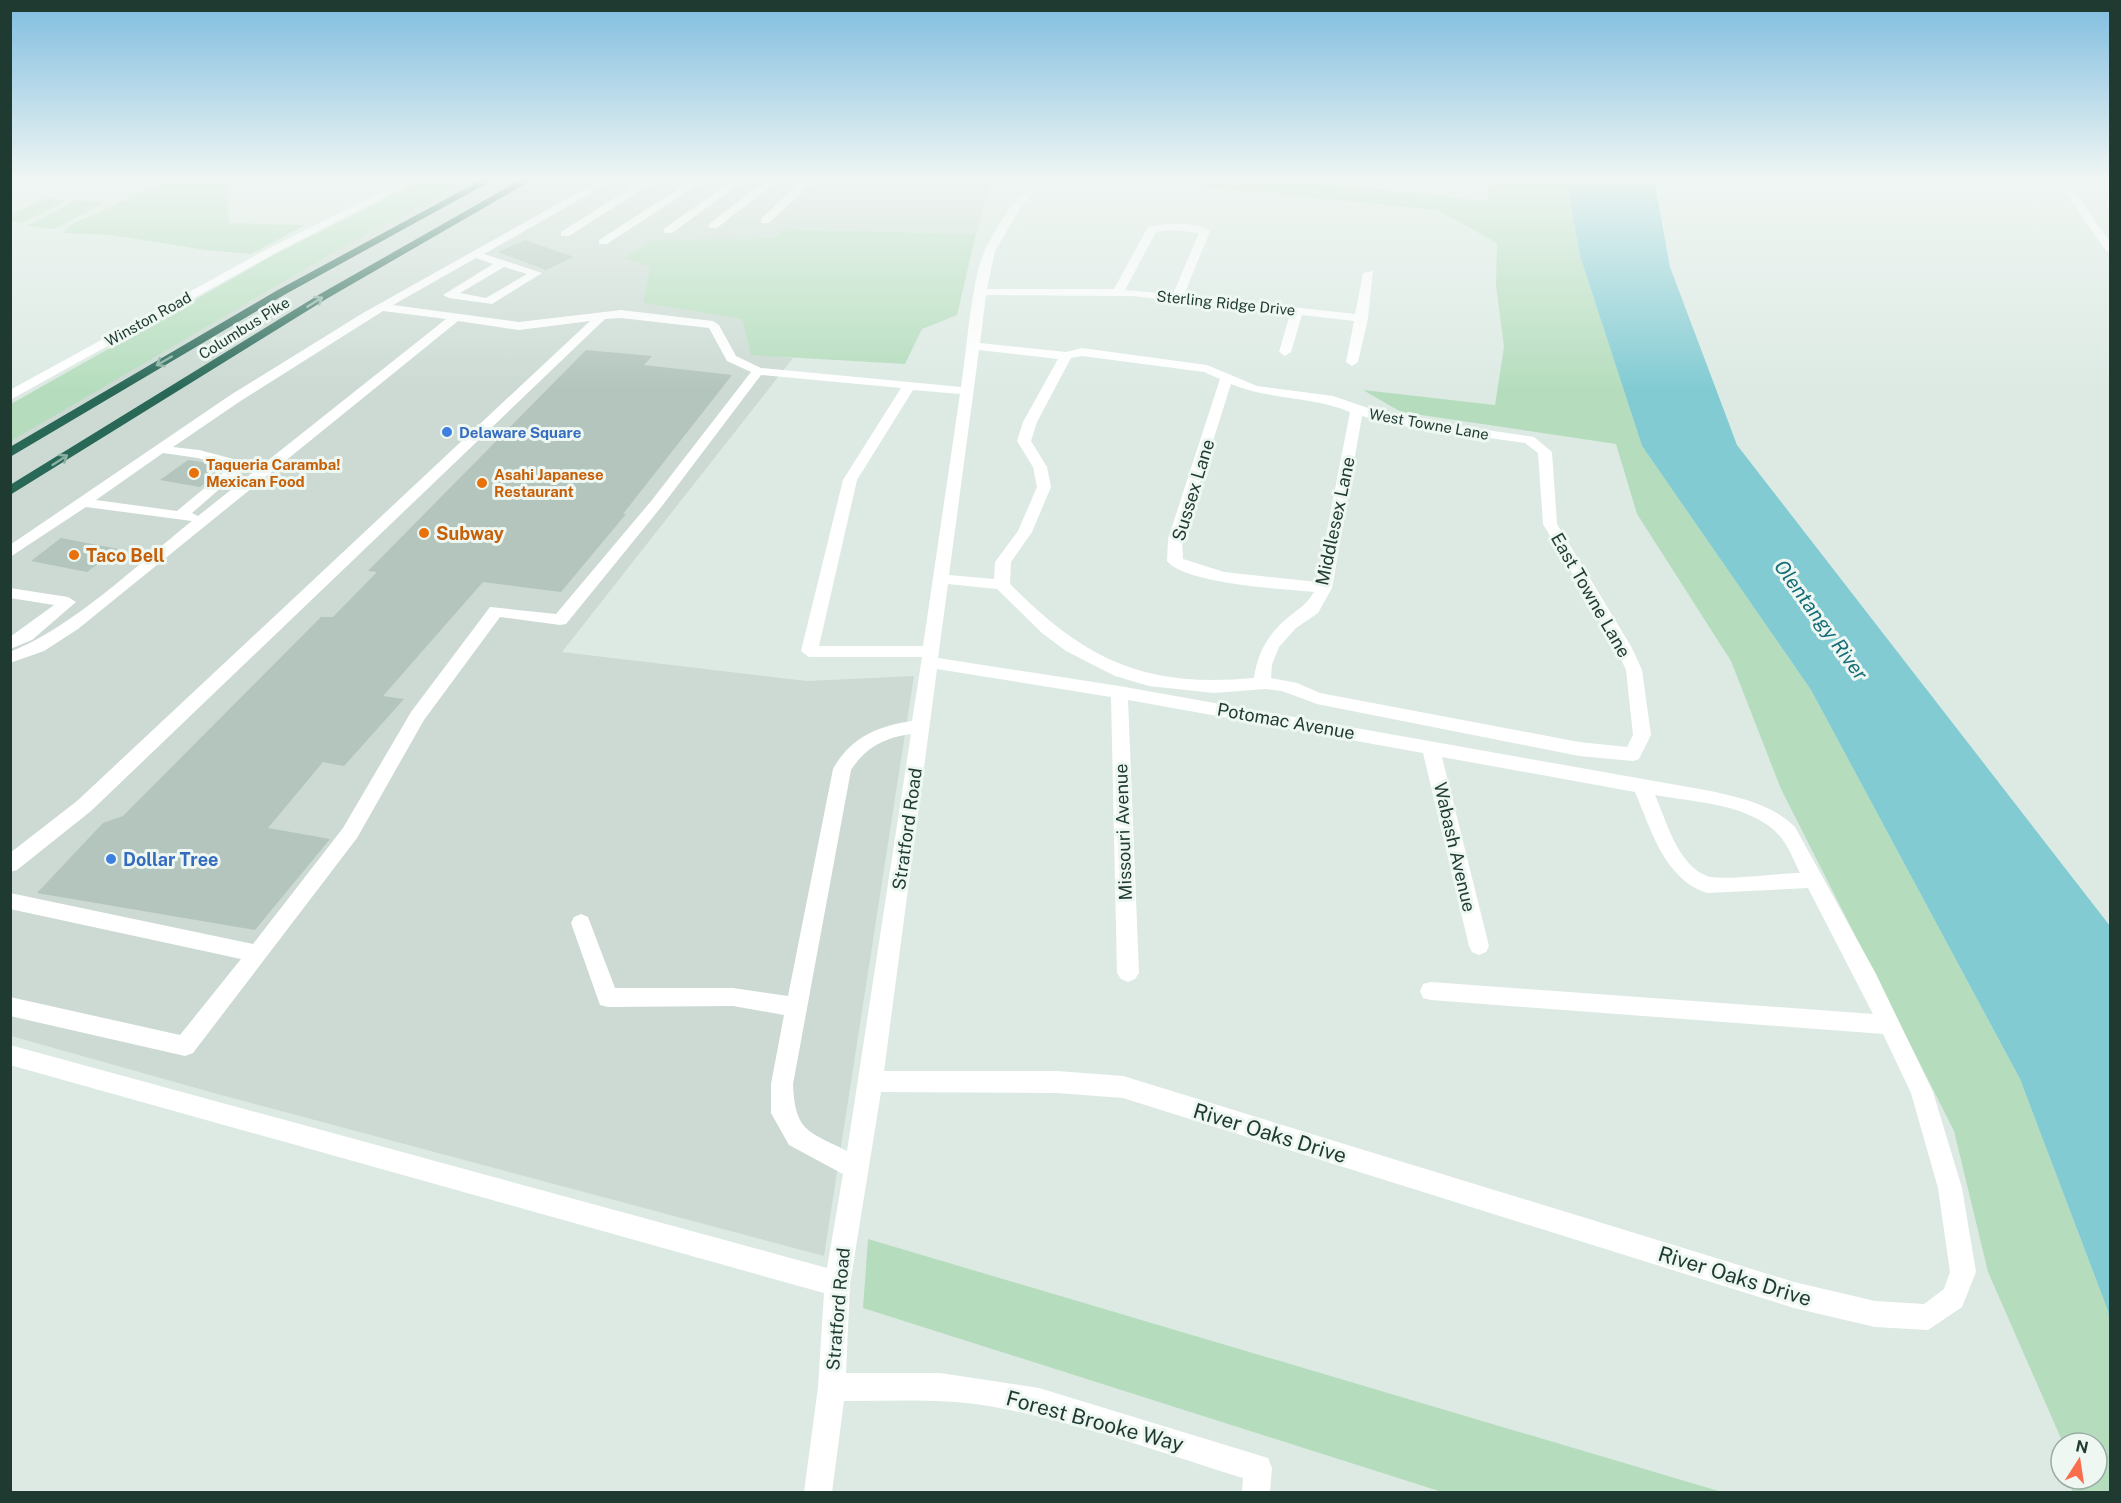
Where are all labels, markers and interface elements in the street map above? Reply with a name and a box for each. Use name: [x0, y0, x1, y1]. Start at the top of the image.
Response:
street label: Sterling Ridge Drive: [1156, 287, 1296, 319]
street label: Winston Road: [102, 288, 194, 350]
street label: Columbus Pike: [196, 293, 292, 363]
one-way arrow: [306, 295, 323, 307]
one-way arrow: [156, 355, 173, 367]
street label: West Towne Lane: [1368, 405, 1490, 443]
place label: Delaware Square: [459, 424, 581, 441]
marker: Delaware Square: [440, 425, 454, 439]
street label: Sussex Lane: [1168, 437, 1218, 543]
one-way arrow: [51, 453, 68, 465]
street label: Middlesex Lane: [1311, 455, 1359, 587]
place label: Taqueria Caramba! Mexican Food: [206, 456, 340, 490]
marker: Taqueria Caramba! Mexican Food: [187, 466, 201, 480]
place label: Asahi Japanese Restaurant: [494, 466, 604, 500]
marker: Asahi Japanese Restaurant: [475, 476, 489, 490]
place label: Subway: [436, 523, 504, 544]
marker: Subway: [417, 526, 431, 540]
street label: East Towne Lane: [1547, 529, 1635, 661]
place label: Taco Bell: [86, 545, 165, 566]
marker: Taco Bell: [67, 548, 81, 562]
water label: Olentangy River: [1769, 555, 1873, 685]
street label: Potomac Avenue: [1216, 699, 1356, 743]
street label: Missouri Avenue: [1110, 763, 1136, 901]
street label: Stratford Road: [888, 767, 926, 891]
street label: Wabash Avenue: [1430, 780, 1480, 914]
place label: Dollar Tree: [123, 849, 218, 870]
marker: Dollar Tree: [104, 852, 118, 866]
street label: River Oaks Drive: [1190, 1098, 1350, 1168]
street label: River Oaks Drive: [1655, 1241, 1815, 1311]
street label: Stratford Road: [822, 1247, 854, 1371]
street label: Forest Brooke Way: [1004, 1385, 1186, 1457]
north arrow: [2049, 1431, 2109, 1491]
text: N: [2074, 1436, 2090, 1457]

